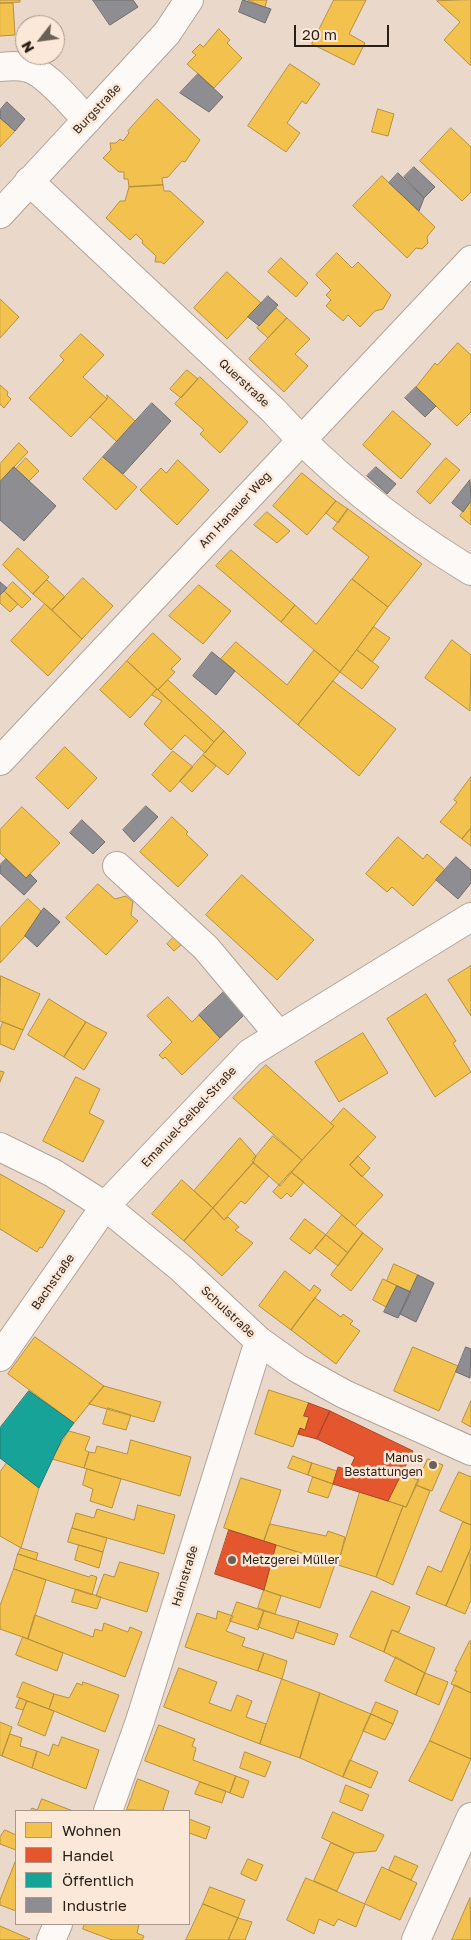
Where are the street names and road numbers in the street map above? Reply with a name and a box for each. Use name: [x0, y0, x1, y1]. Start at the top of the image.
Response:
street label: Burgstraße: [70, 81, 124, 137]
street label: Querstraße: [216, 356, 272, 410]
street label: Am Hanauer Weg: [196, 469, 274, 551]
street label: Emanuel-Geibel-Straße: [139, 1064, 239, 1170]
street label: Bachstraße: [28, 1251, 78, 1313]
street label: Schulstraße: [198, 1283, 258, 1341]
street label: Hainstraße: [169, 1544, 201, 1608]

